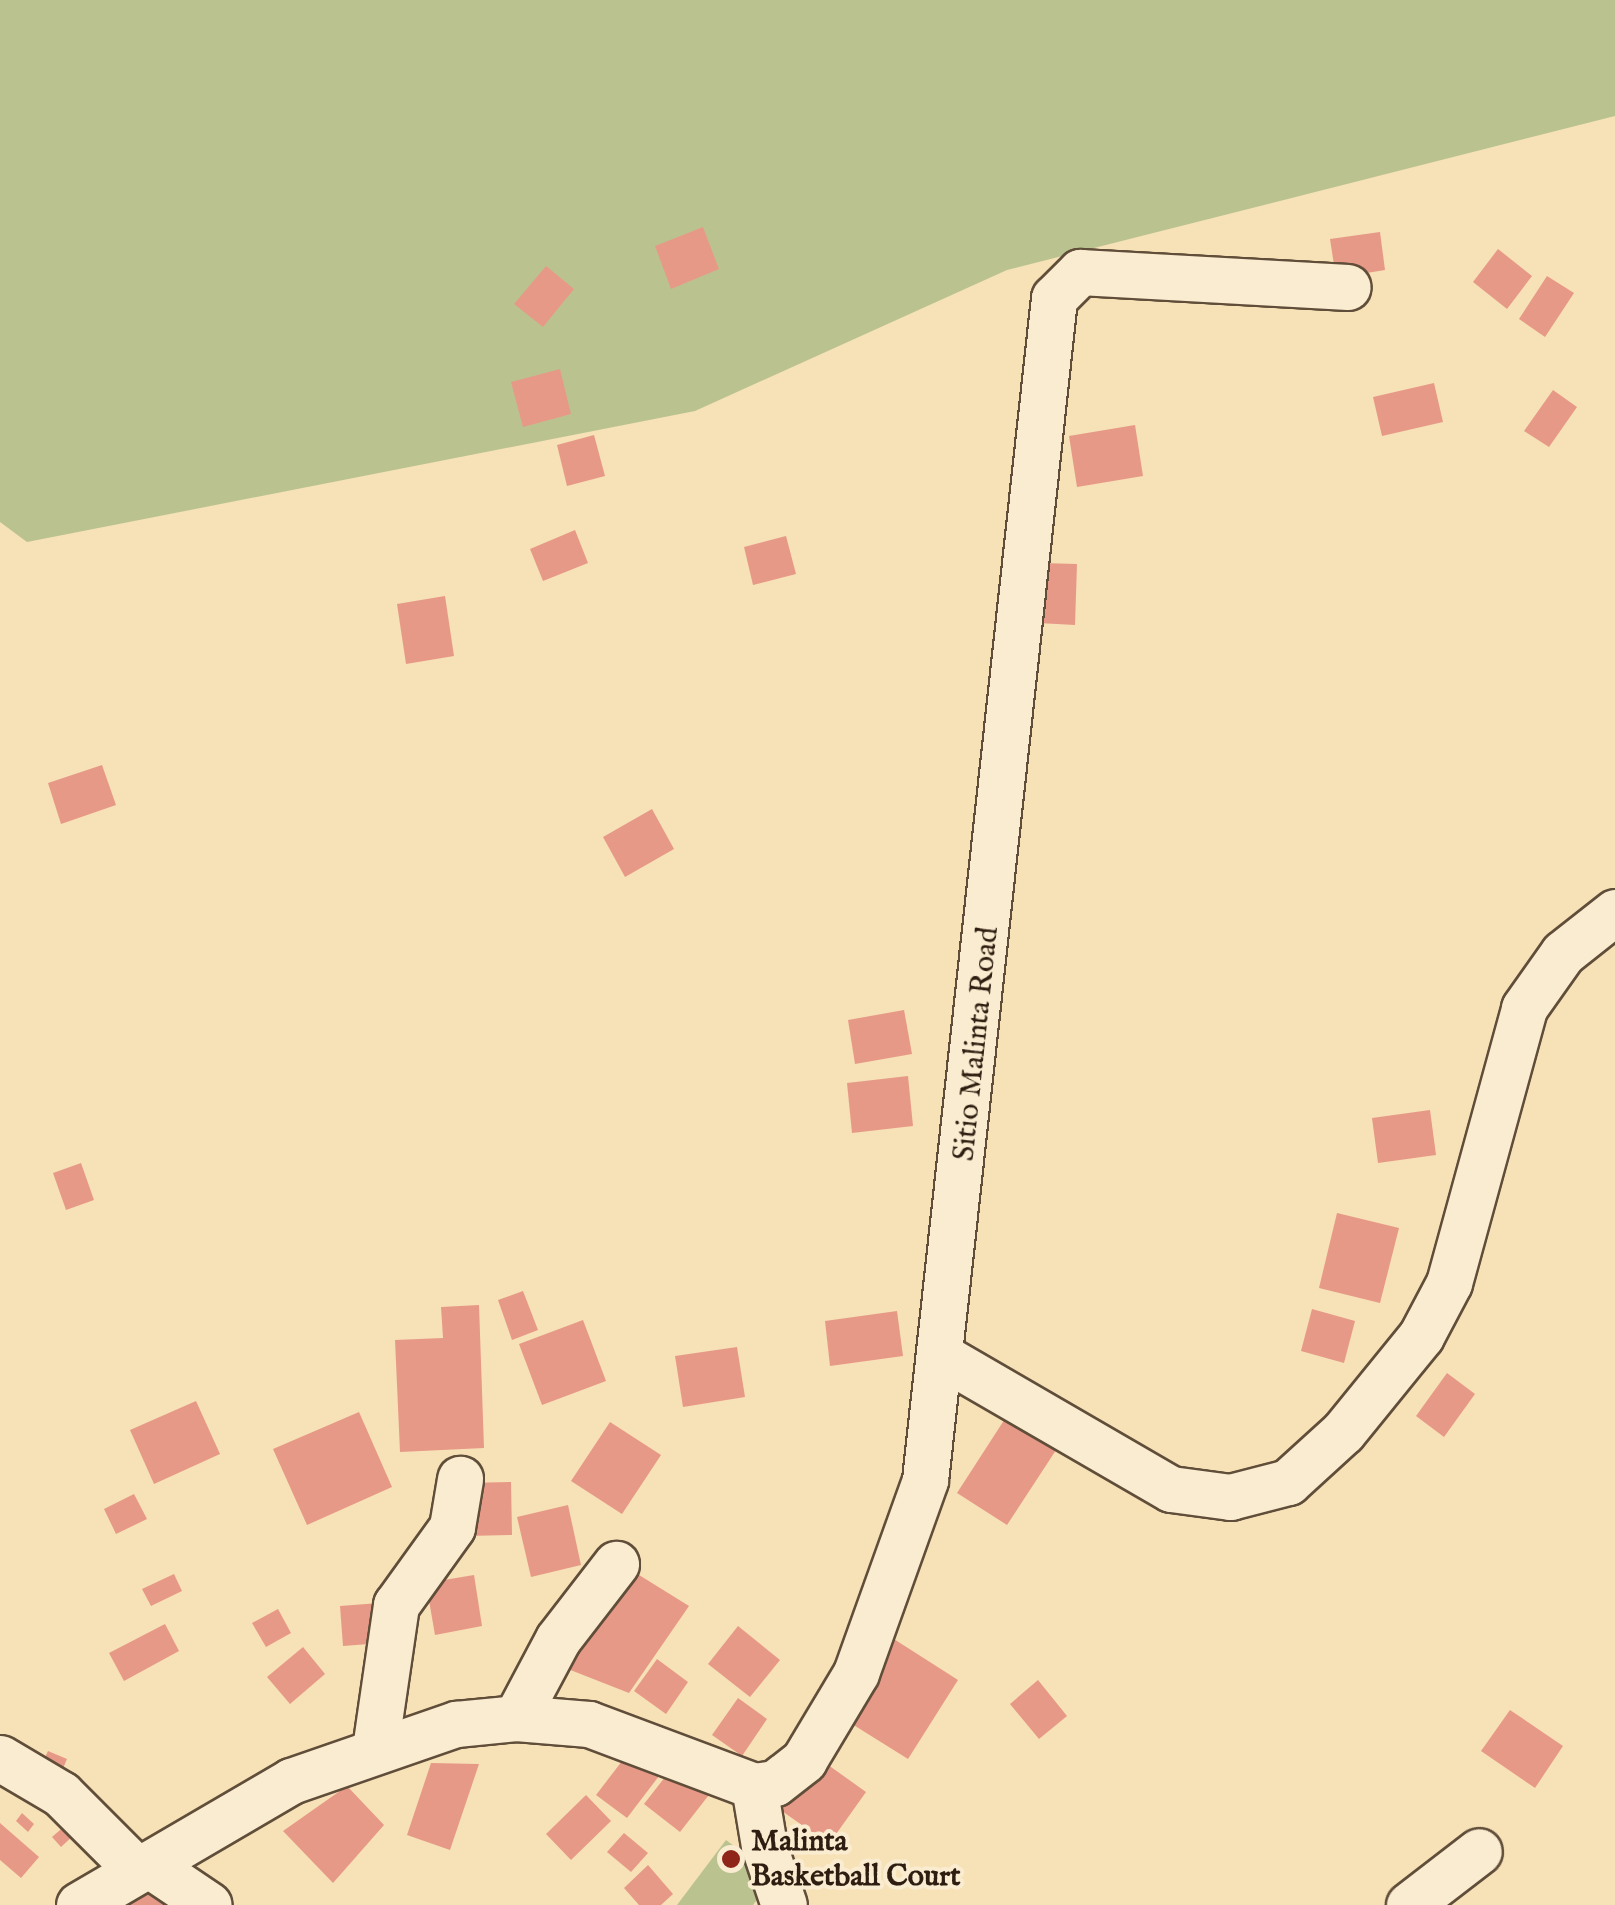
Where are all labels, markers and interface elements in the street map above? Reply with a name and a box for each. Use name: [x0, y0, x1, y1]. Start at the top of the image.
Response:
street label: Sitio Malinta Road: [947, 925, 1007, 1163]
place label: Malinta Basketball Court: [751, 1824, 961, 1894]
marker: Malinta Basketball Court: [720, 1848, 742, 1870]

